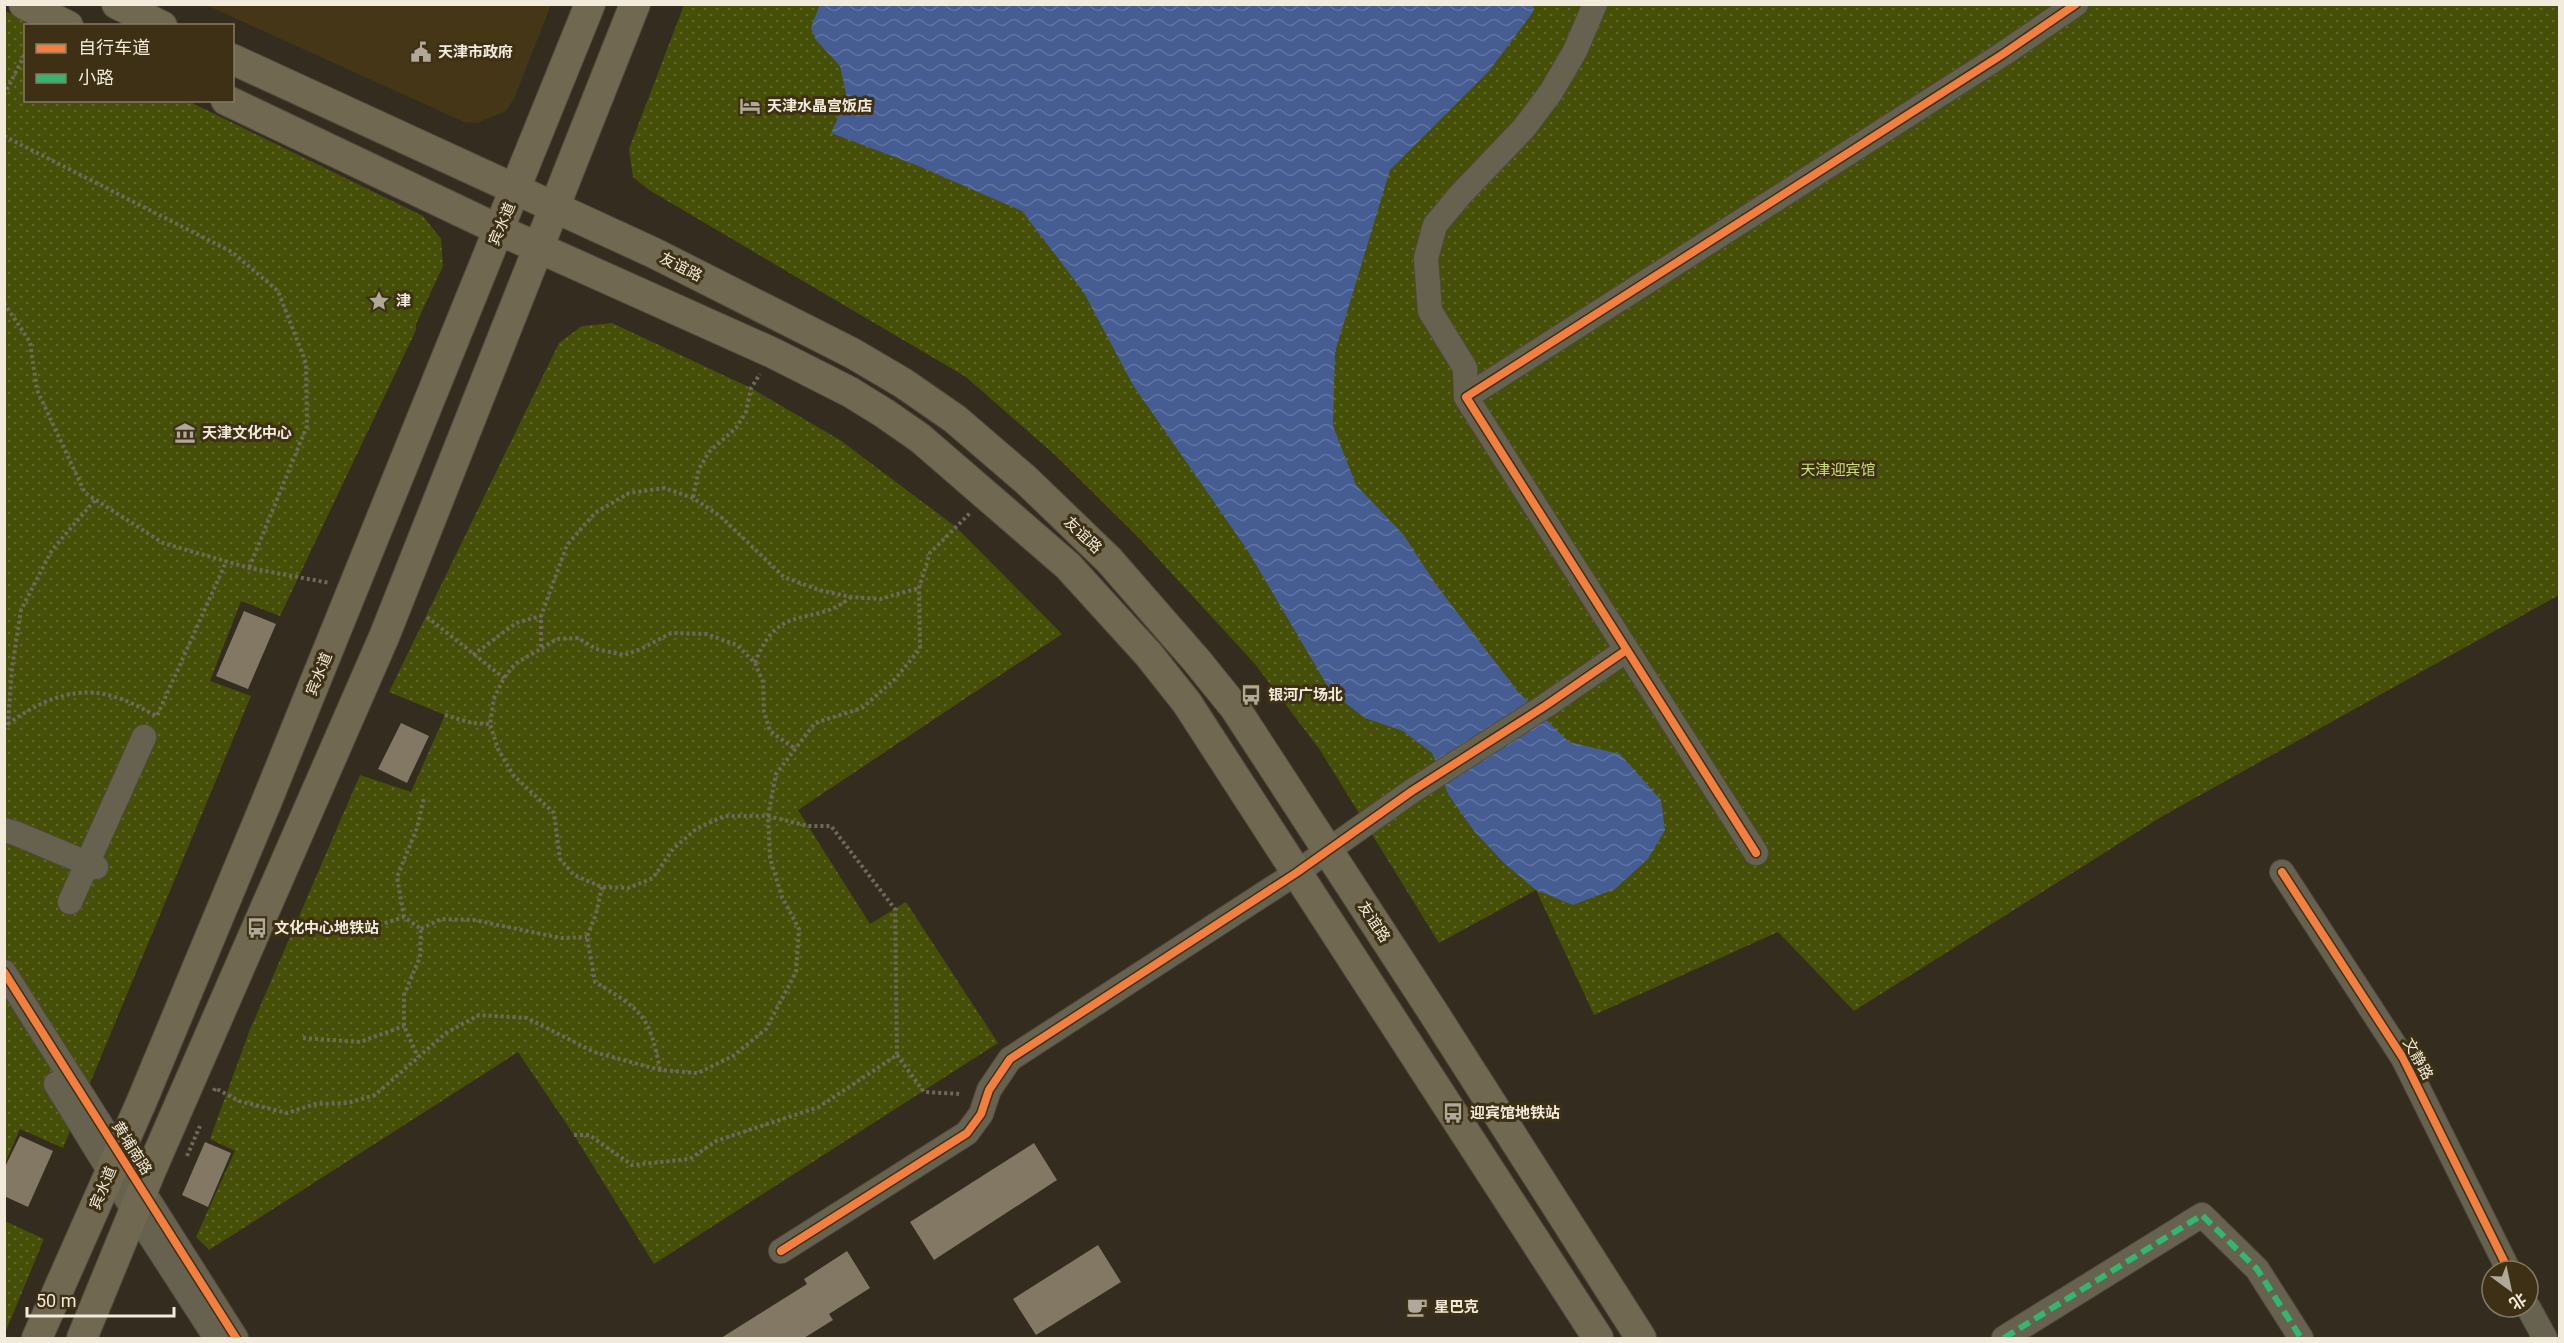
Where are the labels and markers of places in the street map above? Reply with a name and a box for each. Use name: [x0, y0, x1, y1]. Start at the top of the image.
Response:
public building icon: 天津市政府: [409, 40, 433, 64]
place label: 天津市政府: [438, 43, 513, 61]
hotel icon: 天津水晶宫饭店: [738, 94, 762, 118]
place label: 天津水晶宫饭店: [767, 97, 872, 115]
place icon: 津: [367, 289, 391, 313]
place label: 津: [396, 292, 411, 310]
museum icon: 天津文化中心: [173, 421, 197, 445]
place label: 天津文化中心: [202, 424, 292, 442]
bus stop icon: 银河广场北: [1239, 683, 1263, 707]
place label: 银河广场北: [1268, 686, 1343, 704]
bus stop icon: 文化中心地铁站: [245, 916, 269, 940]
place label: 文化中心地铁站: [274, 919, 379, 937]
bus stop icon: 迎宾馆地铁站: [1441, 1101, 1465, 1125]
place label: 迎宾馆地铁站: [1470, 1104, 1560, 1122]
cafe icon: 星巴克: [1405, 1295, 1429, 1319]
place label: 星巴克: [1434, 1298, 1479, 1316]

